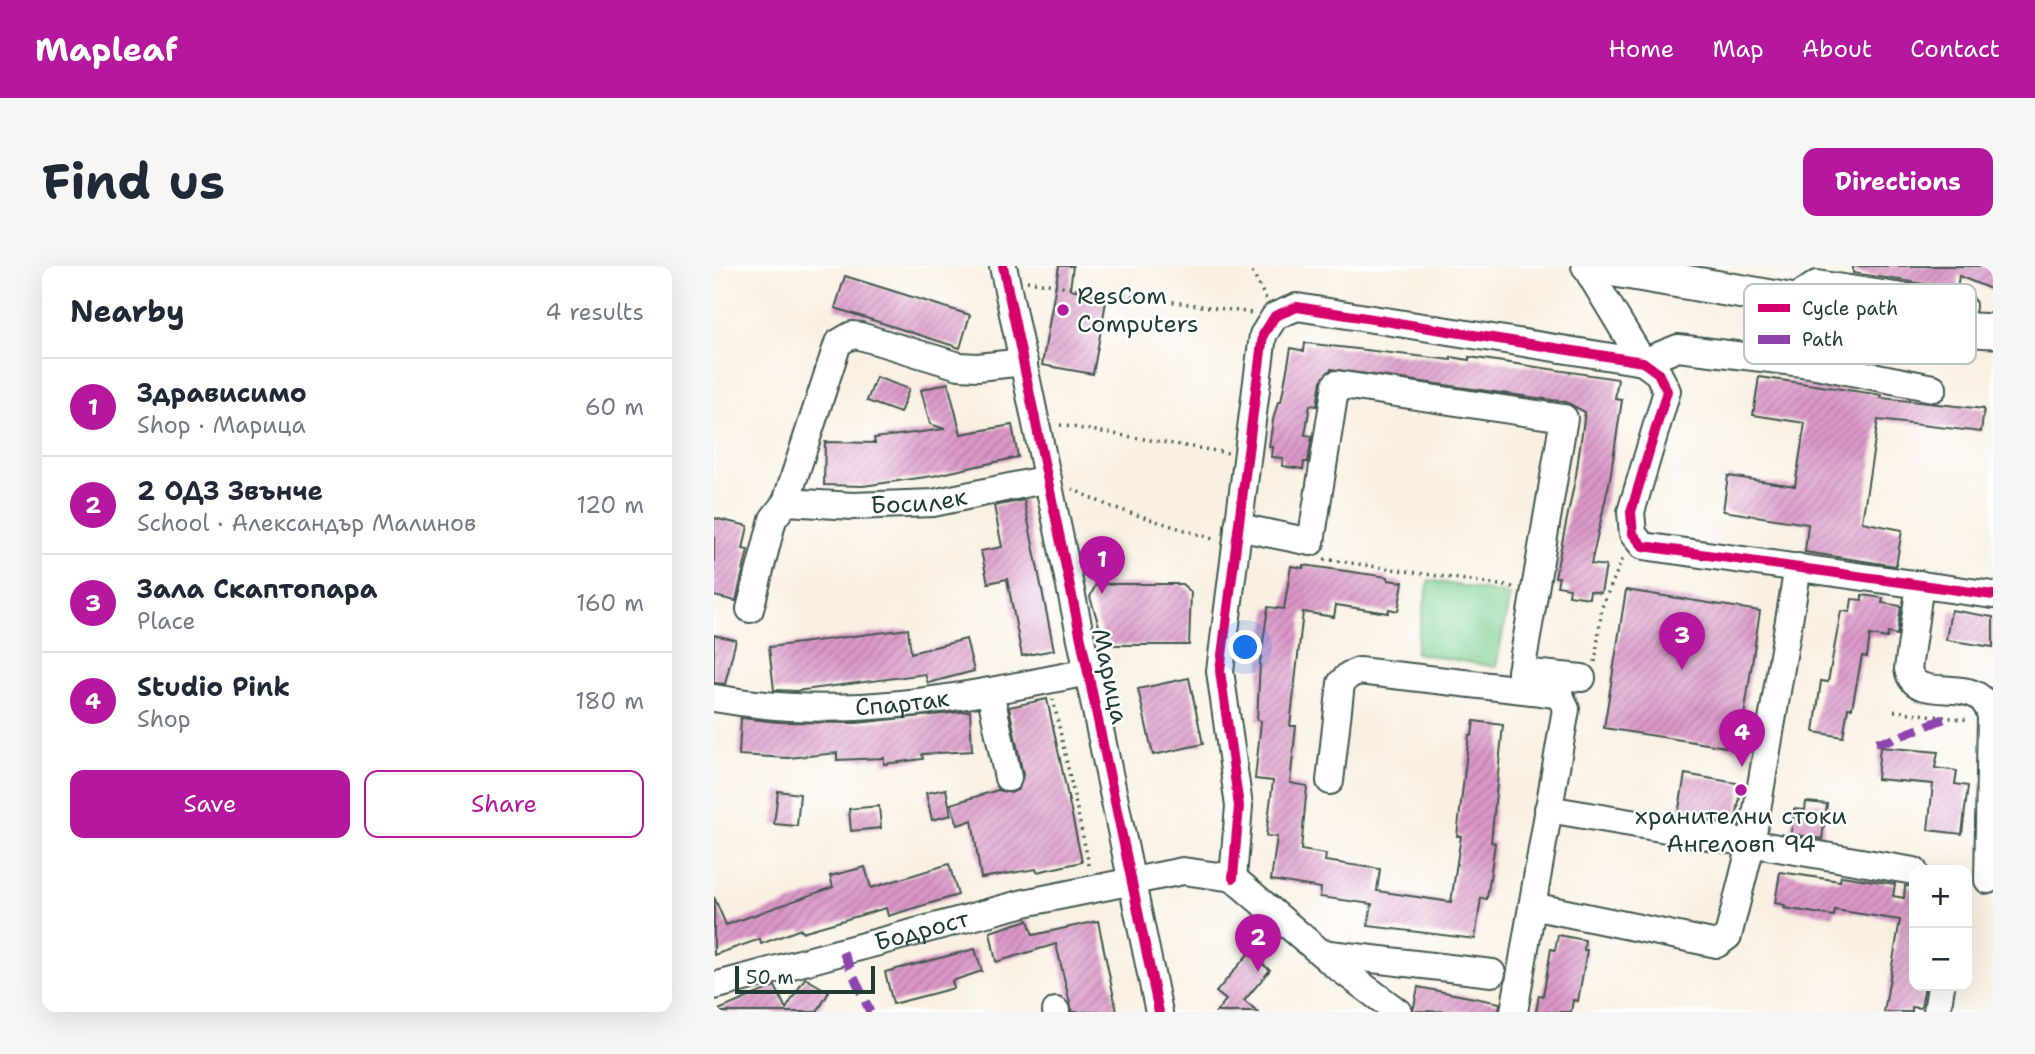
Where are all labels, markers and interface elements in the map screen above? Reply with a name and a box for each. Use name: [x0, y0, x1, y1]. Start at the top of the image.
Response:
text: Mapleaf: [35, 27, 178, 72]
text: Home: [1608, 33, 1674, 65]
text: Map: [1712, 33, 1764, 65]
text: About: [1802, 33, 1872, 65]
text: Contact: [1910, 33, 2000, 65]
button: Directions: [1803, 148, 1993, 216]
text: Find us: [42, 149, 225, 215]
place label: ResCom Computers: [1077, 280, 1199, 340]
legend: [1744, 284, 1976, 364]
text: Nearby: [70, 291, 185, 332]
text: Cycle path: [1802, 296, 1898, 321]
text: 4 results: [545, 297, 644, 327]
marker: ResCom Computers: [1055, 302, 1071, 318]
text: Path: [1802, 327, 1844, 352]
text: Здрависимо: [137, 375, 307, 410]
text: 1: [88, 392, 98, 422]
text: 60 m: [585, 392, 644, 422]
text: Shop · Марица: [137, 410, 306, 440]
text: 2 ОДЗ Звънче: [137, 473, 323, 508]
street label: Босилек: [870, 480, 970, 521]
text: 2: [85, 490, 101, 520]
text: 120 m: [576, 490, 644, 520]
text: School · Александър Малинов: [137, 508, 476, 538]
pin: 1: [1079, 536, 1125, 594]
text: Зала Скаптопара: [137, 571, 378, 606]
text: 3: [85, 588, 101, 618]
text: 160 m: [576, 588, 644, 618]
text: Place: [137, 606, 196, 636]
pin: 3: [1659, 612, 1705, 670]
street label: Марица: [1084, 625, 1136, 727]
your location: [1228, 630, 1262, 664]
text: Studio Pink: [137, 669, 290, 704]
street label: Спартак: [854, 682, 952, 723]
text: 4: [85, 686, 101, 716]
text: 180 m: [575, 686, 644, 716]
text: Shop: [137, 704, 191, 734]
pin: 4: [1719, 709, 1765, 767]
button: Save: [70, 770, 350, 838]
button: Share: [364, 770, 644, 838]
marker: хранителни стоки Ангеловп 94: [1733, 782, 1749, 798]
place label: хранителни стоки Ангеловп 94: [1635, 800, 1847, 860]
map controls: [1909, 865, 1972, 991]
button: +: [1909, 865, 1972, 928]
street label: Бодрост: [871, 902, 973, 958]
pin: 2: [1235, 914, 1281, 972]
button: −: [1909, 928, 1972, 991]
scale bar: [735, 963, 875, 995]
text: 50 m: [746, 965, 794, 990]

